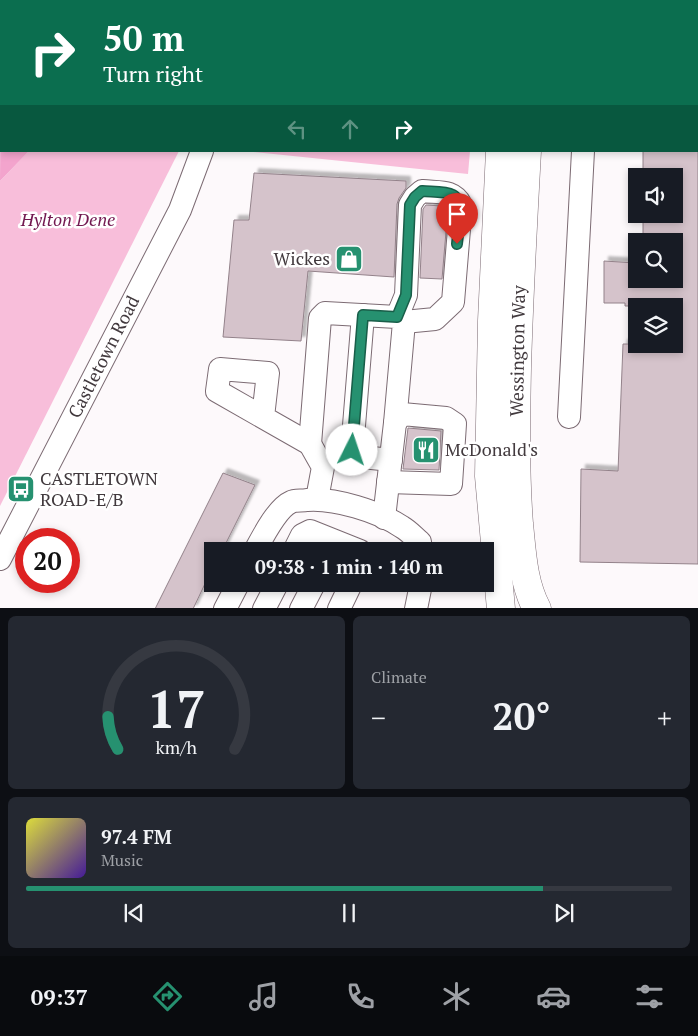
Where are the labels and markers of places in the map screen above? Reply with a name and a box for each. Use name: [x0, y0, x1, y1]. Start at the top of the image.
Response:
pin: [436, 193, 478, 244]
shop icon: Wickes: [334, 244, 364, 274]
place label: Wickes: [273, 246, 330, 270]
restaurant icon: McDonald's: [411, 435, 441, 465]
place label: McDonald's: [445, 437, 538, 461]
place label: CASTLETOWN ROAD-E/B: [40, 466, 158, 511]
bus stop icon: CASTLETOWN ROAD-E/B: [6, 474, 36, 504]

